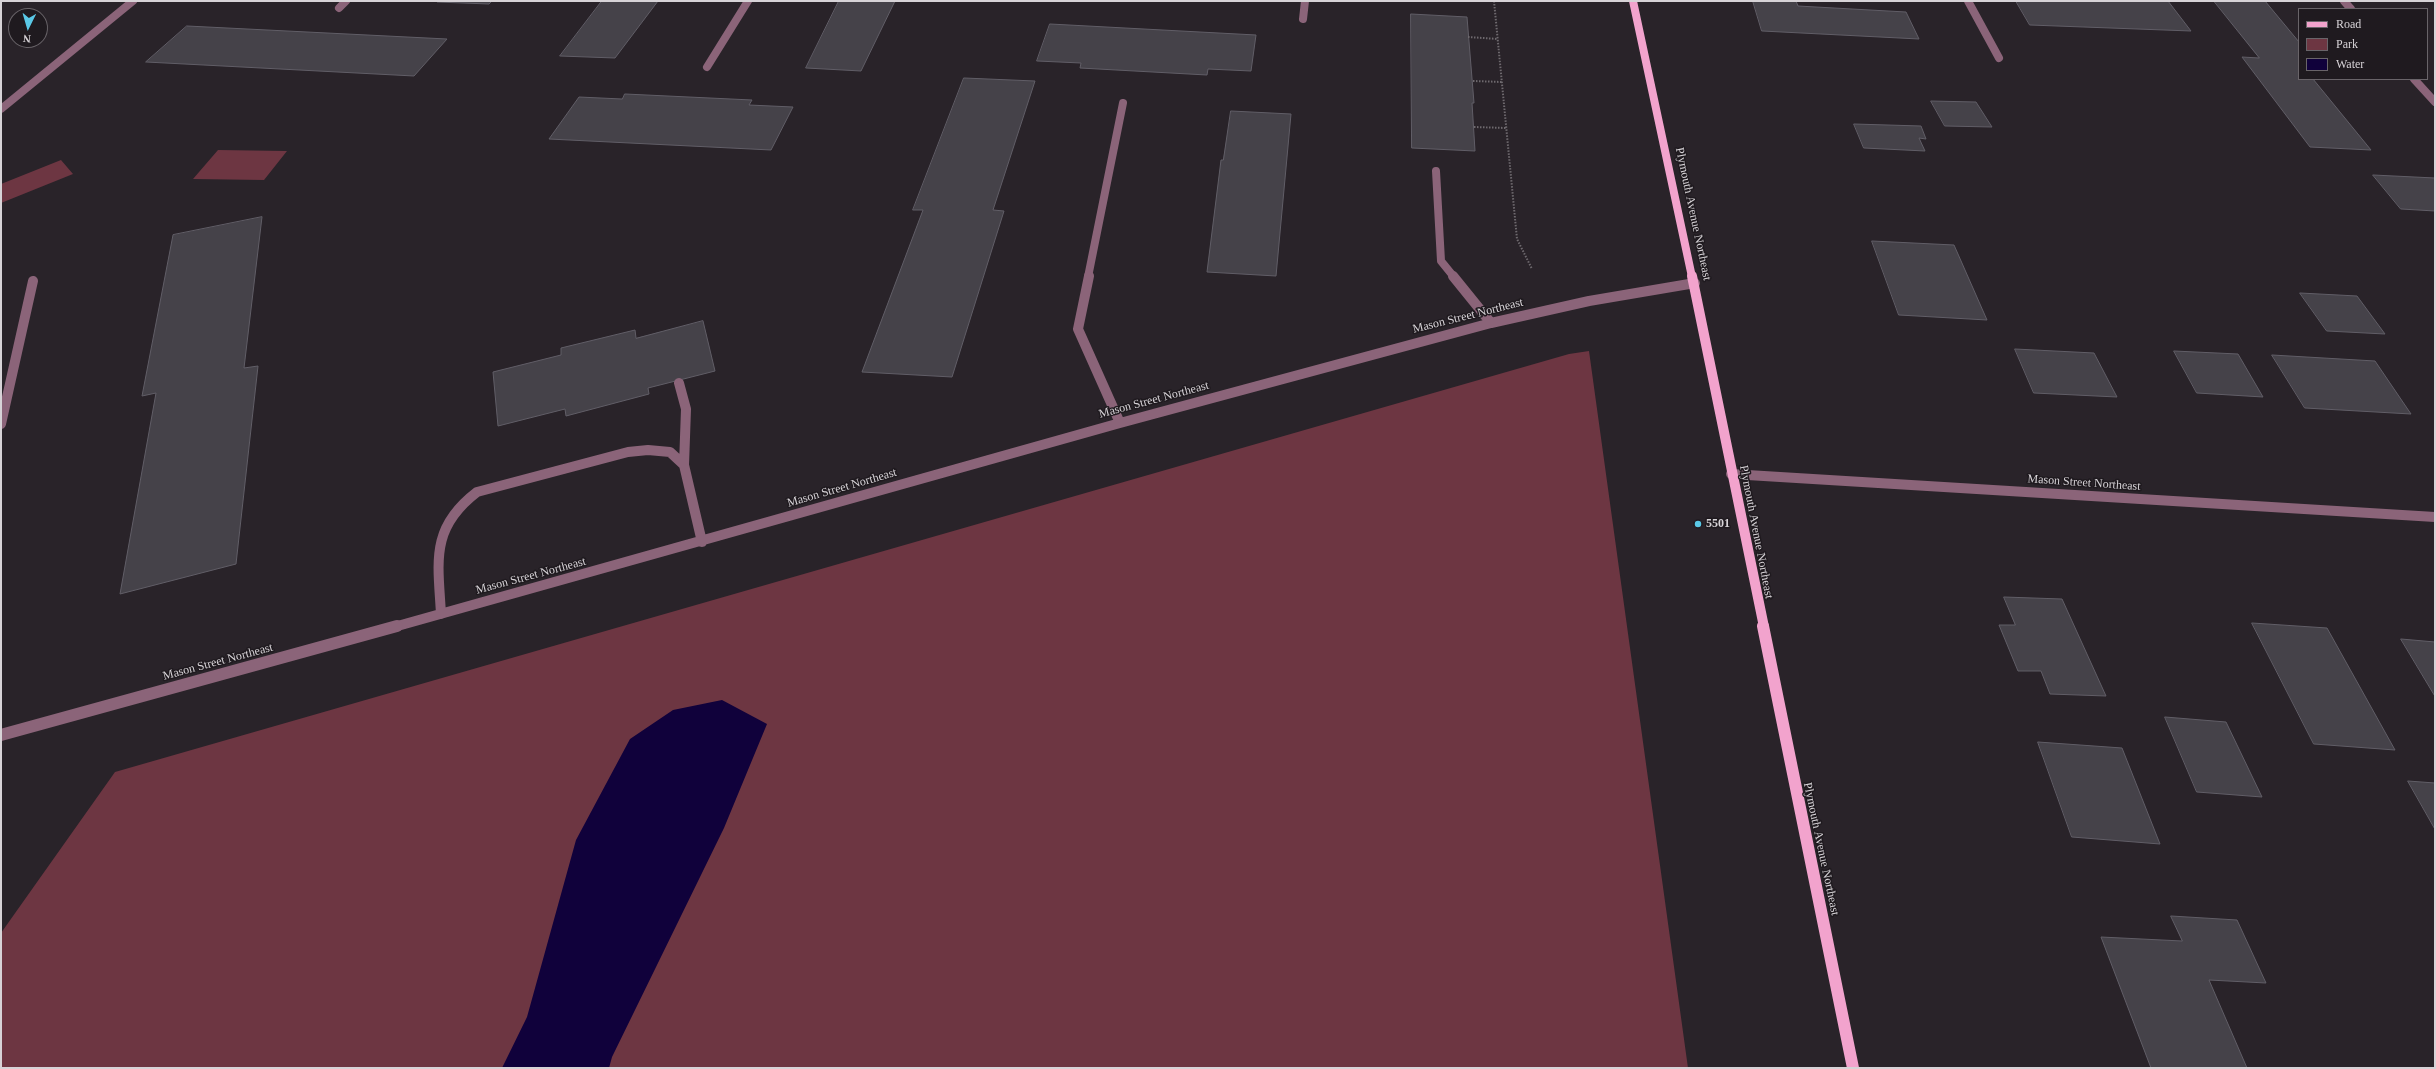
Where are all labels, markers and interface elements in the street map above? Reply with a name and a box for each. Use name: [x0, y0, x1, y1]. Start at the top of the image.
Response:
north arrow: [8, 8, 48, 48]
legend: [2298, 8, 2428, 80]
text: Road: [2336, 17, 2361, 31]
text: N: [23, 33, 32, 45]
text: Park: [2336, 37, 2358, 51]
text: Water: [2336, 57, 2364, 71]
street label: Plymouth Avenue Northeast: [1672, 146, 1714, 282]
street label: Mason Street Northeast: [1411, 295, 1525, 337]
street label: Mason Street Northeast: [1097, 378, 1211, 422]
street label: Plymouth Avenue Northeast: [1736, 464, 1776, 600]
street label: Mason Street Northeast: [786, 465, 898, 511]
street label: Mason Street Northeast: [2027, 472, 2141, 494]
place label: 5501: [1706, 517, 1730, 531]
marker: 5501: [1693, 519, 1703, 529]
street label: Mason Street Northeast: [474, 554, 588, 598]
street label: Mason Street Northeast: [161, 640, 275, 684]
street label: Plymouth Avenue Northeast: [1800, 781, 1842, 917]

